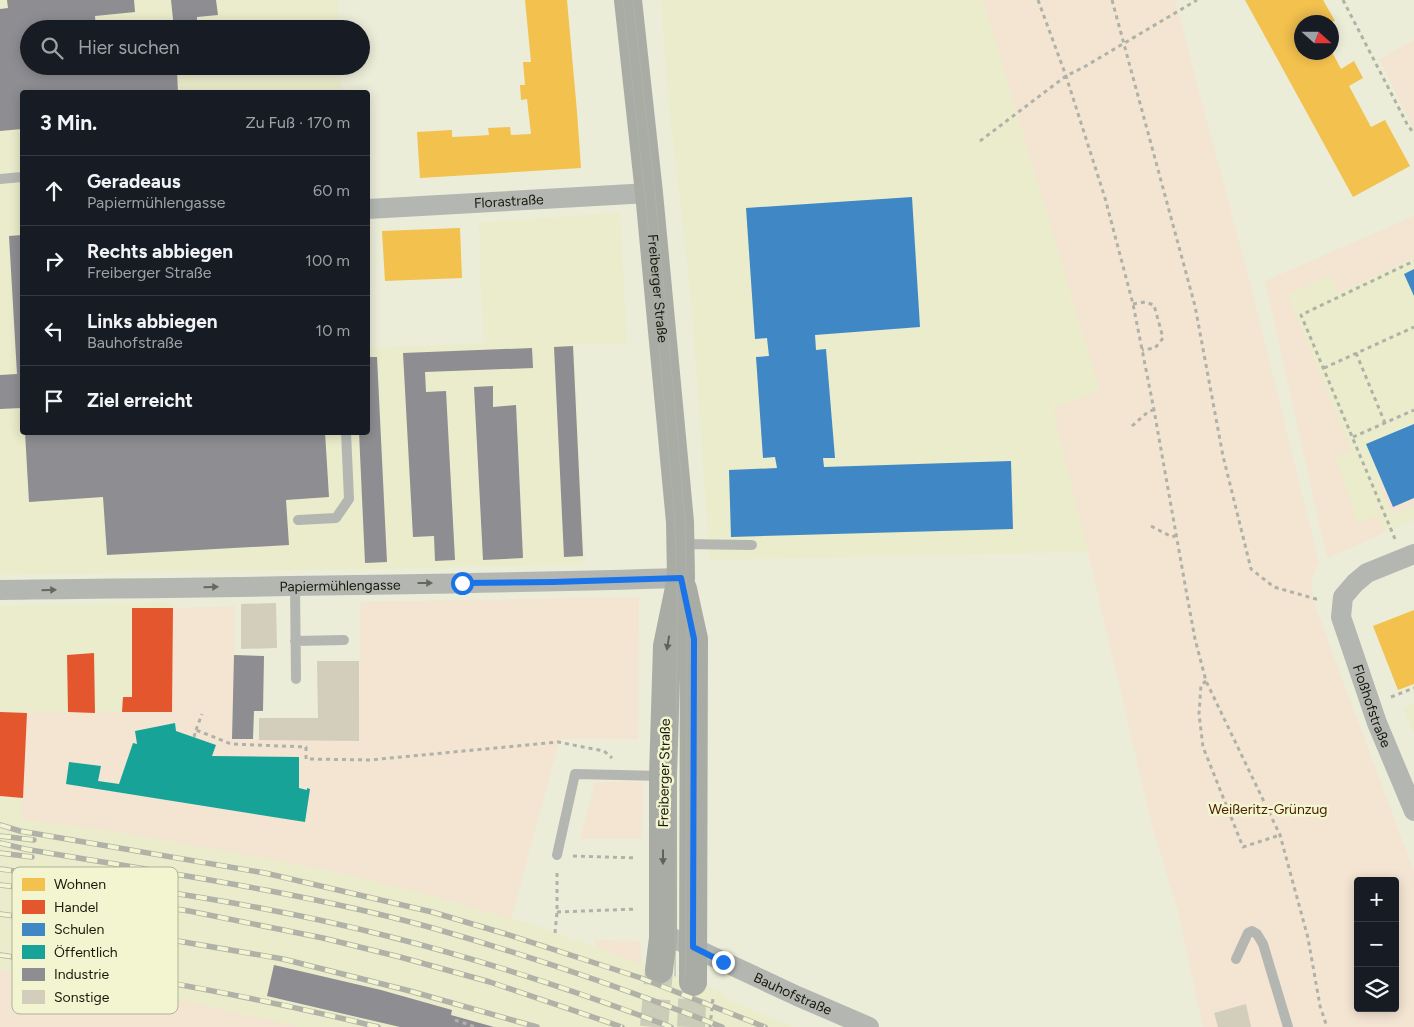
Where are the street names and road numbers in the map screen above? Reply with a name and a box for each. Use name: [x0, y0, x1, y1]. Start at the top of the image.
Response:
street label: Florastraße: [473, 191, 545, 212]
street label: Freiberger Straße: [644, 233, 671, 344]
street label: Papiermühlengasse: [279, 577, 401, 595]
street label: Floßhofstraße: [1349, 662, 1394, 751]
street label: Freiberger Straße: [655, 718, 674, 828]
street label: Bauhofstraße: [751, 969, 835, 1019]

